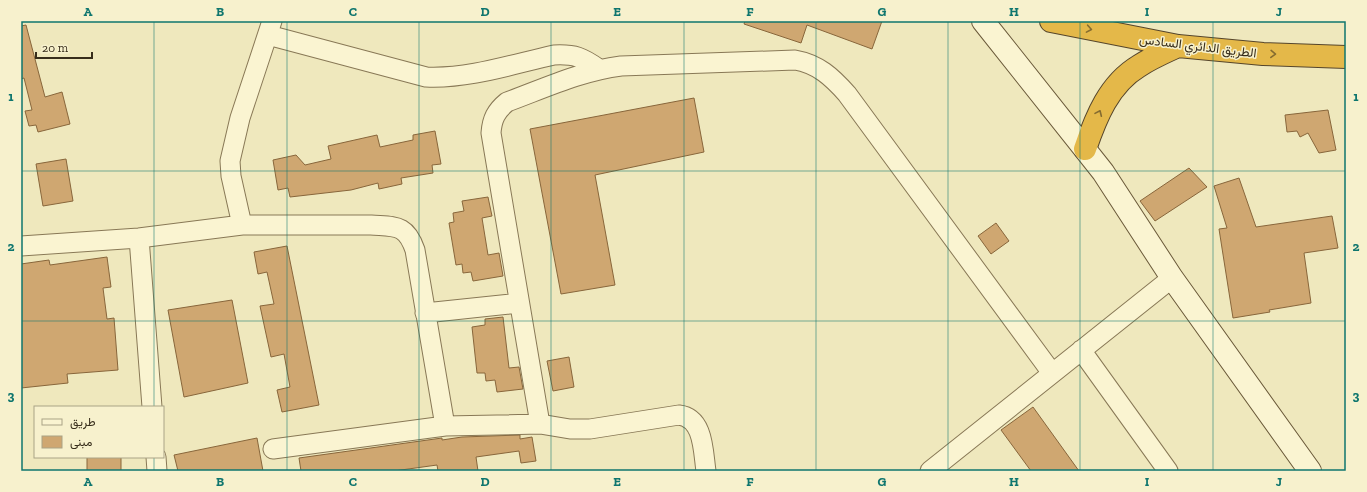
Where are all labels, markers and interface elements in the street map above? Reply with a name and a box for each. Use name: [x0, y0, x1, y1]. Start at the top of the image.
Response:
text: A: [84, 4, 93, 19]
text: B: [216, 4, 224, 19]
text: C: [349, 4, 357, 19]
text: D: [480, 4, 490, 19]
text: E: [613, 4, 621, 19]
text: F: [746, 4, 754, 19]
text: G: [878, 4, 887, 19]
text: H: [1009, 4, 1019, 19]
text: I: [1145, 4, 1150, 19]
text: J: [1276, 4, 1282, 19]
one-way arrow: [1086, 25, 1092, 33]
street label: الطريق الدائري السادس: [1138, 31, 1258, 64]
scale bar: [36, 34, 92, 60]
text: 20 m: [42, 41, 69, 55]
one-way arrow: [1270, 50, 1276, 58]
text: 1: [8, 89, 14, 104]
text: 1: [1353, 89, 1359, 104]
one-way arrow: [1094, 110, 1102, 117]
text: 2: [8, 239, 15, 254]
text: 2: [1353, 239, 1360, 254]
text: 3: [8, 388, 15, 403]
text: 3: [1353, 388, 1360, 403]
legend: [34, 406, 164, 458]
text: طريق: [70, 415, 96, 430]
text: مبنى: [70, 435, 92, 450]
text: A: [84, 474, 93, 489]
text: B: [216, 474, 224, 489]
text: C: [349, 474, 357, 489]
text: D: [480, 474, 490, 489]
text: E: [613, 474, 621, 489]
text: F: [746, 474, 754, 489]
text: G: [878, 474, 887, 489]
text: H: [1009, 474, 1019, 489]
text: I: [1145, 474, 1150, 489]
text: J: [1276, 474, 1282, 489]

